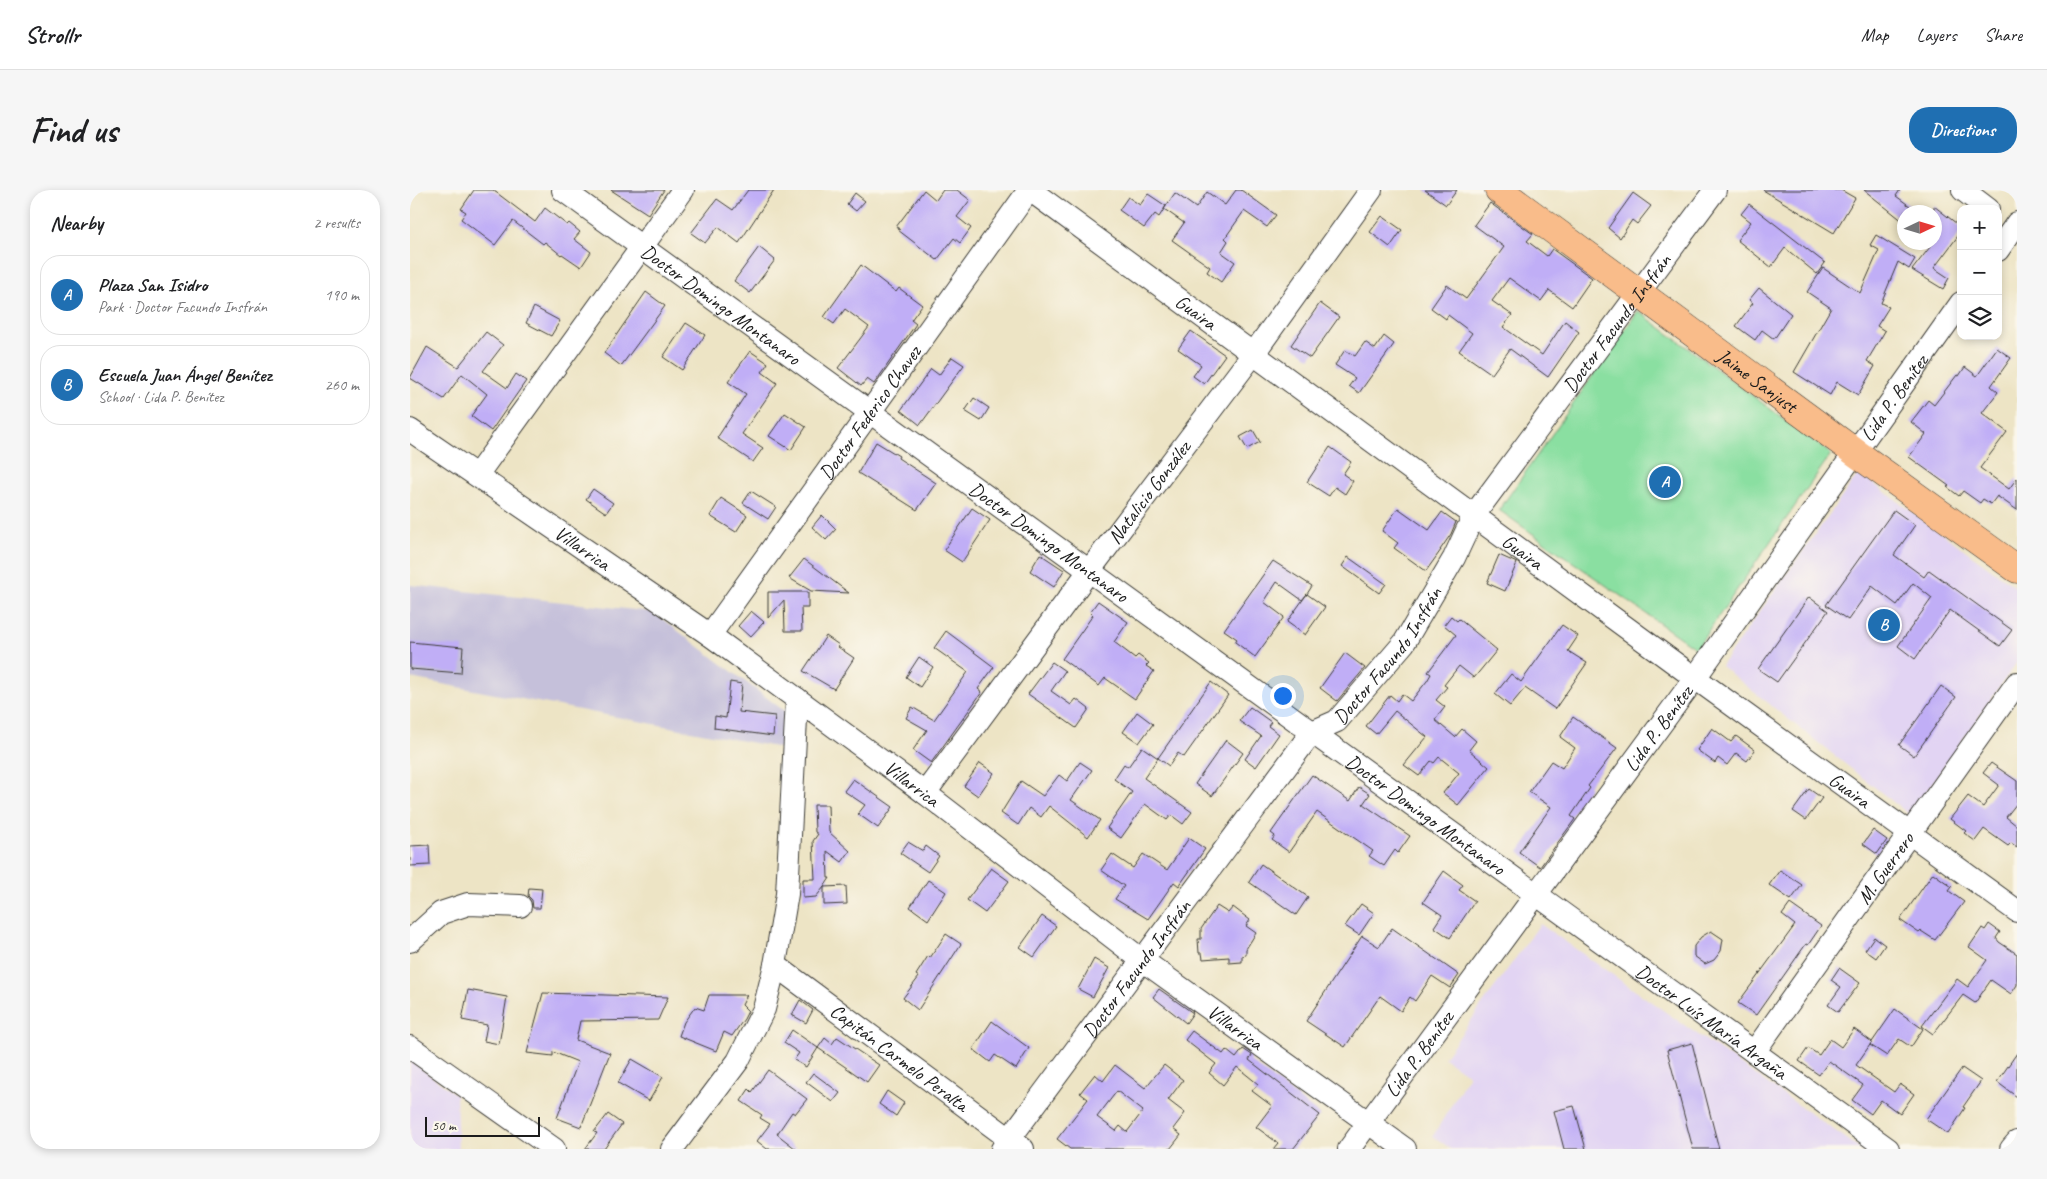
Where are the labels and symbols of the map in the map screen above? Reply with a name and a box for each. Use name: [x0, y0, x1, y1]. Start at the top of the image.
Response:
north arrow: [1897, 205, 1942, 250]
street label: Doctor Domingo Montanaro: [636, 239, 806, 371]
street label: Doctor Facundo Insfrán: [1557, 248, 1677, 397]
street label: Guaira: [1170, 289, 1222, 336]
street label: Doctor Federico Chavez: [814, 339, 927, 484]
street label: Jaime Sanjust: [1711, 342, 1804, 420]
street label: Lida P. Benítez: [1855, 348, 1934, 446]
street label: Natalicio González: [1102, 435, 1197, 549]
pin: A: [1649, 463, 1681, 501]
street label: Doctor Domingo Montanaro: [964, 476, 1134, 609]
street label: Villarrica: [550, 520, 616, 577]
street label: Guaira: [1497, 529, 1549, 576]
street label: Doctor Facundo Insfrán: [1328, 581, 1448, 729]
pin: B: [1868, 606, 1900, 644]
street label: Lida P. Benítez: [1619, 679, 1699, 777]
your location: [1270, 683, 1296, 709]
street label: Doctor Domingo Montanaro: [1341, 749, 1511, 881]
street label: Villarrica: [879, 755, 945, 813]
street label: Guaira: [1824, 767, 1876, 814]
street label: M. Guerrero: [1852, 827, 1920, 909]
street label: Doctor Facundo Insfrán: [1077, 894, 1197, 1043]
street label: Doctor Luís María Argaña: [1631, 959, 1793, 1086]
street label: Capitán Carmelo Peralta: [825, 998, 975, 1118]
street label: Villarrica: [1203, 999, 1269, 1057]
street label: Lida P. Benítez: [1379, 1005, 1460, 1102]
scale bar: [425, 1114, 540, 1137]

